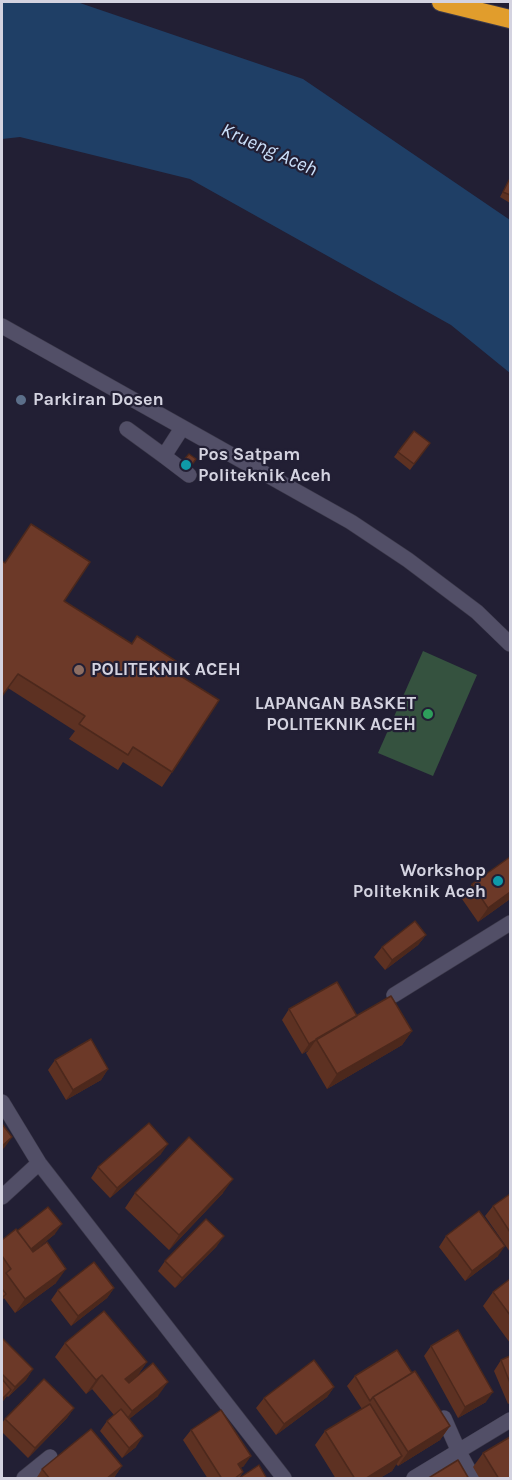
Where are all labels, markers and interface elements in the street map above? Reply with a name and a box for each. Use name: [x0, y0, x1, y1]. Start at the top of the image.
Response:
water label: Krueng Aceh: [217, 118, 321, 182]
place label: Parkiran Dosen: [33, 389, 164, 411]
marker: Parkiran Dosen: [14, 393, 28, 407]
place label: Pos Satpam Politeknik Aceh: [198, 444, 331, 486]
marker: Pos Satpam Politeknik Aceh: [179, 458, 193, 472]
place label: POLITEKNIK ACEH: [91, 659, 241, 681]
marker: POLITEKNIK ACEH: [72, 663, 86, 677]
place label: LAPANGAN BASKET POLITEKNIK ACEH: [255, 693, 416, 736]
marker: LAPANGAN BASKET POLITEKNIK ACEH: [421, 707, 435, 721]
place label: Workshop Politeknik Aceh: [353, 860, 486, 902]
marker: Workshop Politeknik Aceh: [491, 874, 505, 888]

